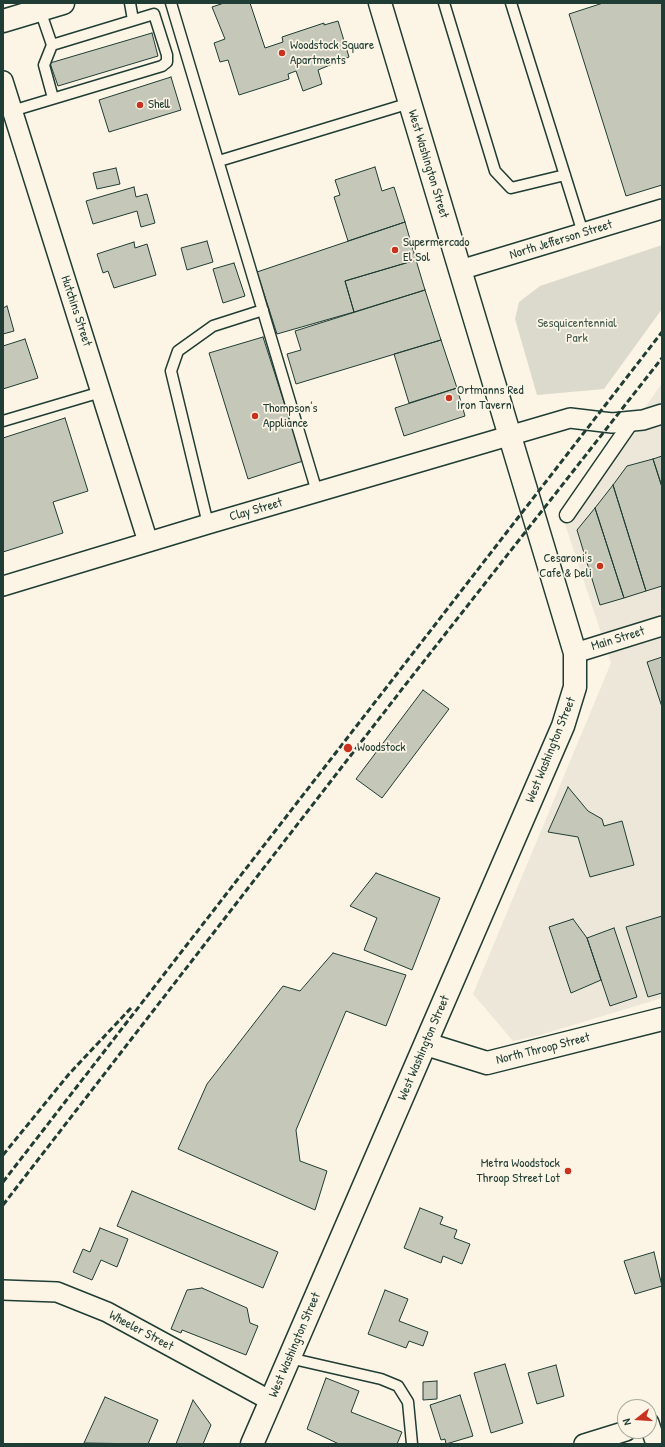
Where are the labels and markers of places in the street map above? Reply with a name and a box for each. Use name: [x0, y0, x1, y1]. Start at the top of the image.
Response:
place label: Woodstock Square Apartments: [290, 38, 374, 69]
marker: Woodstock Square Apartments: [277, 48, 287, 58]
place label: Shell: [148, 97, 170, 113]
marker: Shell: [135, 100, 145, 110]
place label: Supermercado El Sol: [403, 235, 469, 266]
marker: Supermercado El Sol: [390, 245, 400, 255]
place label: Ortmanns Red Iron Tavern: [457, 383, 524, 414]
marker: Ortmanns Red Iron Tavern: [444, 393, 454, 403]
place label: Thompson's Appliance: [263, 401, 317, 432]
marker: Thompson's Appliance: [250, 411, 260, 421]
place label: Cesaroni's Cafe & Deli: [539, 551, 592, 582]
marker: Cesaroni's Cafe & Deli: [595, 561, 605, 571]
place label: Woodstock: [357, 740, 406, 756]
marker: Woodstock: [342, 742, 354, 754]
place label: Metra Woodstock Throop Street Lot: [477, 1156, 560, 1187]
marker: Metra Woodstock Throop Street Lot: [563, 1166, 573, 1176]

